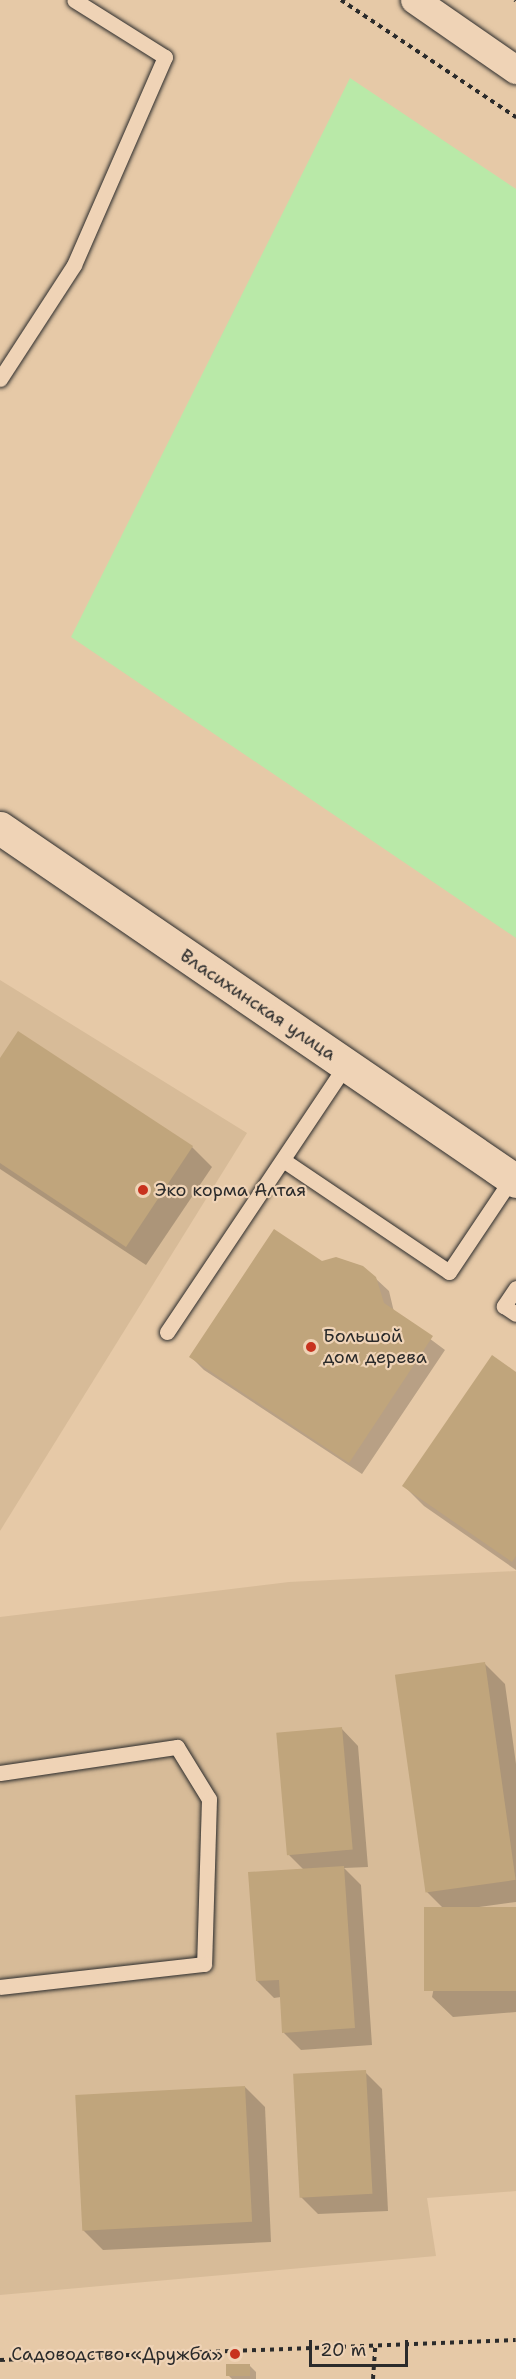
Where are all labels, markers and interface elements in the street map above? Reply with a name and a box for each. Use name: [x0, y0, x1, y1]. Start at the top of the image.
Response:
street label: Власихинская улица: [176, 945, 340, 1065]
place label: Эко корма Алтая: [155, 1179, 306, 1201]
marker: Эко корма Алтая: [136, 1183, 150, 1197]
place label: Большой дом дерева: [323, 1326, 427, 1368]
marker: Большой дом дерева: [304, 1340, 318, 1354]
scale bar: [312, 2328, 411, 2366]
text: 20 m: [320, 2338, 366, 2362]
place label: Садоводство «Дружба»: [11, 2343, 223, 2365]
marker: Садоводство «Дружба»: [228, 2347, 242, 2361]

